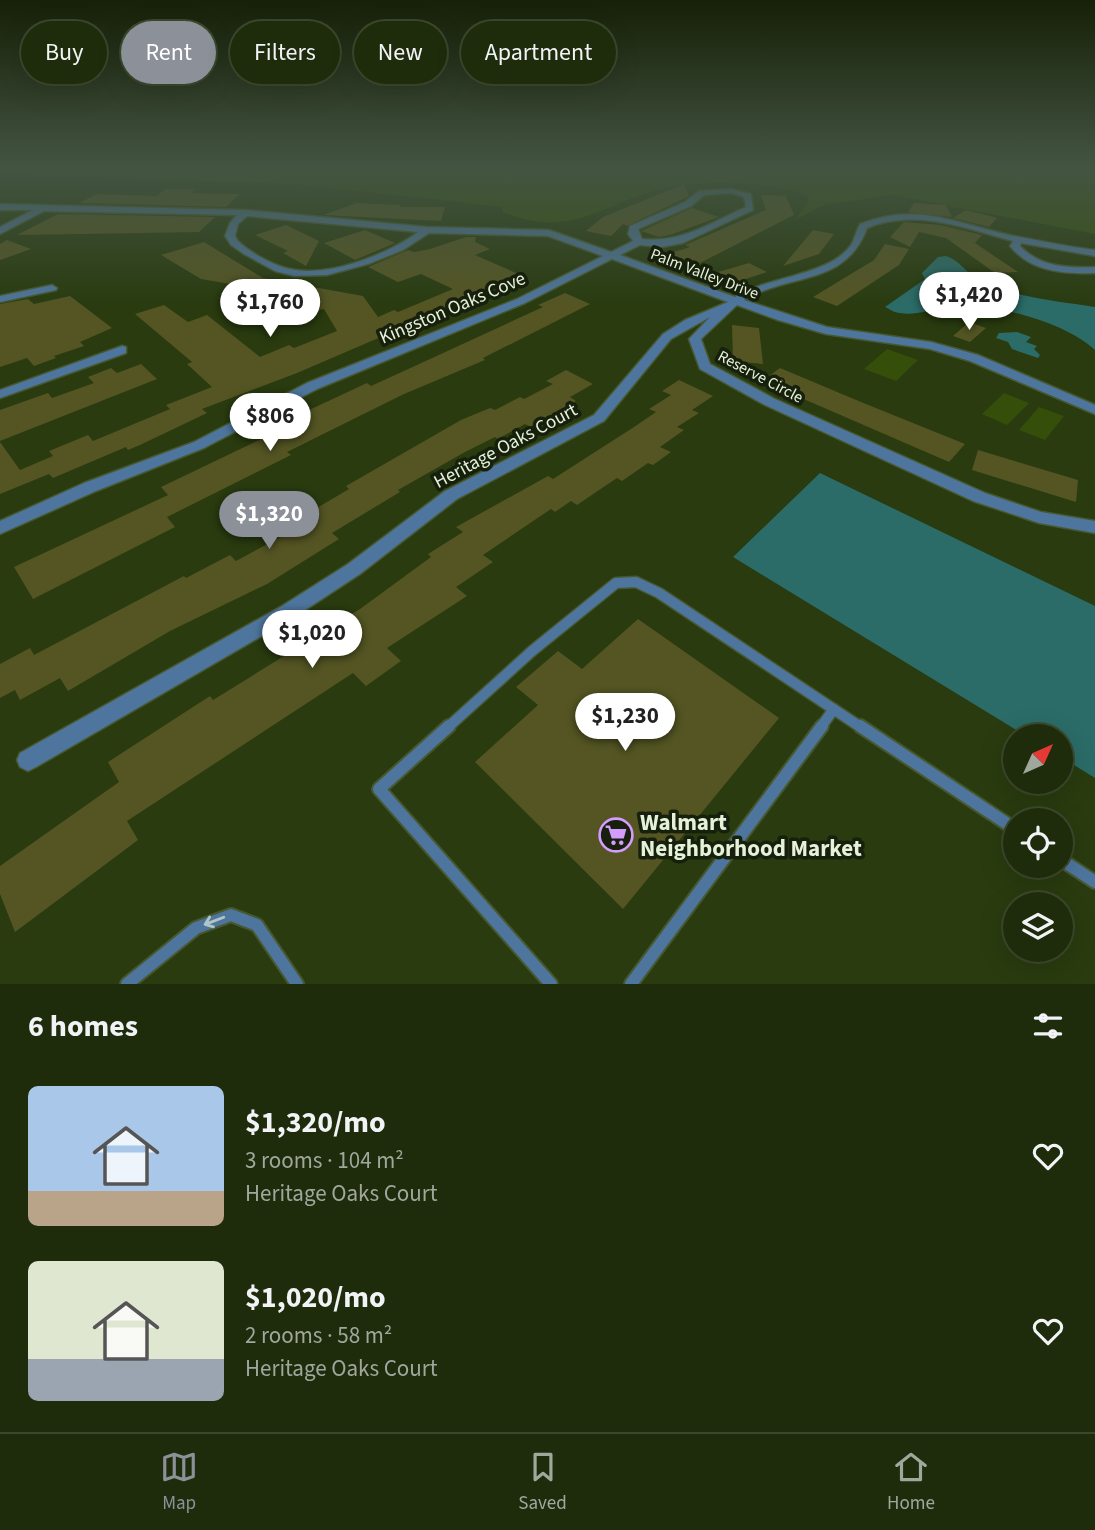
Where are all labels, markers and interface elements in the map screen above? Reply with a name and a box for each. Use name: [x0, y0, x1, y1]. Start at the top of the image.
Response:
chip: Buy: [21, 21, 107, 84]
chip: Rent: [121, 21, 216, 84]
chip: Filters: [230, 21, 340, 84]
chip: New: [354, 21, 447, 84]
chip: Apartment: [461, 21, 616, 84]
street label: Palm Valley Drive: [647, 243, 762, 305]
street label: Kingston Oaks Cove: [375, 265, 530, 351]
pin: $1,420: [912, 272, 1026, 332]
text: $1,420: [935, 278, 1003, 311]
pin: $1,760: [213, 280, 327, 339]
text: $1,760: [236, 285, 304, 318]
street label: Reserve Circle: [714, 345, 807, 409]
pin: $806: [229, 393, 311, 453]
street label: Heritage Oaks Court: [429, 397, 583, 496]
text: $806: [246, 399, 294, 432]
pin: $1,320: [212, 491, 326, 551]
text: $1,320: [235, 497, 303, 530]
pin: $1,020: [255, 610, 369, 670]
text: $1,020: [278, 616, 346, 649]
pin: $1,230: [568, 694, 682, 753]
text: $1,230: [591, 699, 659, 732]
north arrow: [1003, 724, 1073, 794]
map controls: [1003, 724, 1073, 962]
place label: Walmart Neighborhood Market: [640, 806, 862, 865]
button: locate: [1003, 808, 1073, 878]
supermarket icon: Walmart Neighborhood Market: [597, 816, 635, 854]
button: layers: [1003, 892, 1073, 962]
one-way arrow: [204, 916, 225, 928]
text: 6 homes: [28, 1005, 138, 1048]
icon: filters: [1029, 1007, 1067, 1045]
text: $1,320/mo: [245, 1101, 386, 1144]
icon: home: [84, 1114, 168, 1198]
icon: heart: [1029, 1137, 1067, 1175]
text: 3 rooms · 104 m²: [245, 1144, 404, 1177]
text: Heritage Oaks Court: [245, 1177, 438, 1210]
text: $1,020/mo: [245, 1276, 386, 1319]
icon: home: [84, 1289, 168, 1373]
icon: heart: [1029, 1312, 1067, 1350]
text: 2 rooms · 58 m²: [245, 1319, 392, 1352]
text: Heritage Oaks Court: [245, 1352, 438, 1385]
tab: Map: [160, 1448, 198, 1517]
tab: Saved: [518, 1448, 567, 1517]
tab: Home: [887, 1448, 935, 1517]

